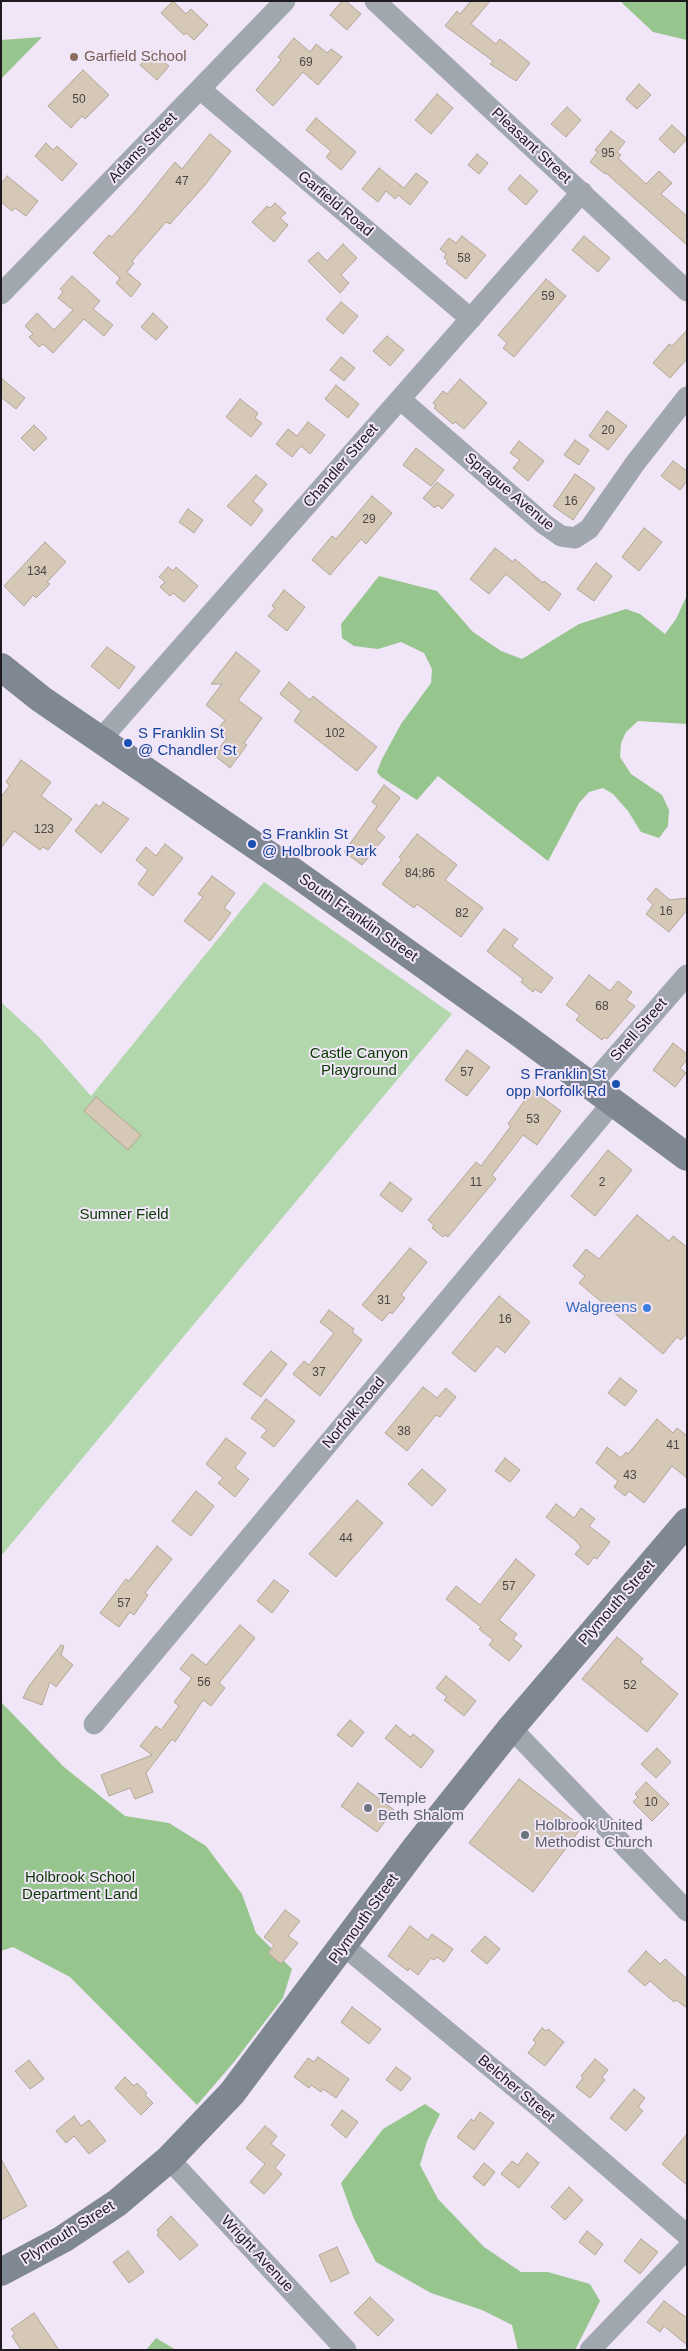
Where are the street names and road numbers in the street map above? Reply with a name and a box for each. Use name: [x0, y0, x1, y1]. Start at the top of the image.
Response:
street label: Pleasant Street: [487, 104, 575, 188]
street label: Adams Street: [105, 109, 181, 187]
street label: Garfield Road: [294, 167, 376, 241]
street label: Chandler Street: [300, 420, 382, 512]
street label: Sprague Avenue: [461, 449, 557, 535]
street label: South Franklin Street: [295, 870, 421, 966]
street label: Snell Street: [607, 995, 671, 1065]
street label: Norfolk Road: [319, 1374, 389, 1452]
street label: Plymouth Street: [575, 1557, 659, 1649]
street label: Plymouth Street: [325, 1871, 403, 1967]
street label: Belcher Street: [474, 2052, 558, 2126]
street label: Plymouth Street: [18, 2197, 118, 2269]
street label: Wright Avenue: [217, 2212, 297, 2296]

